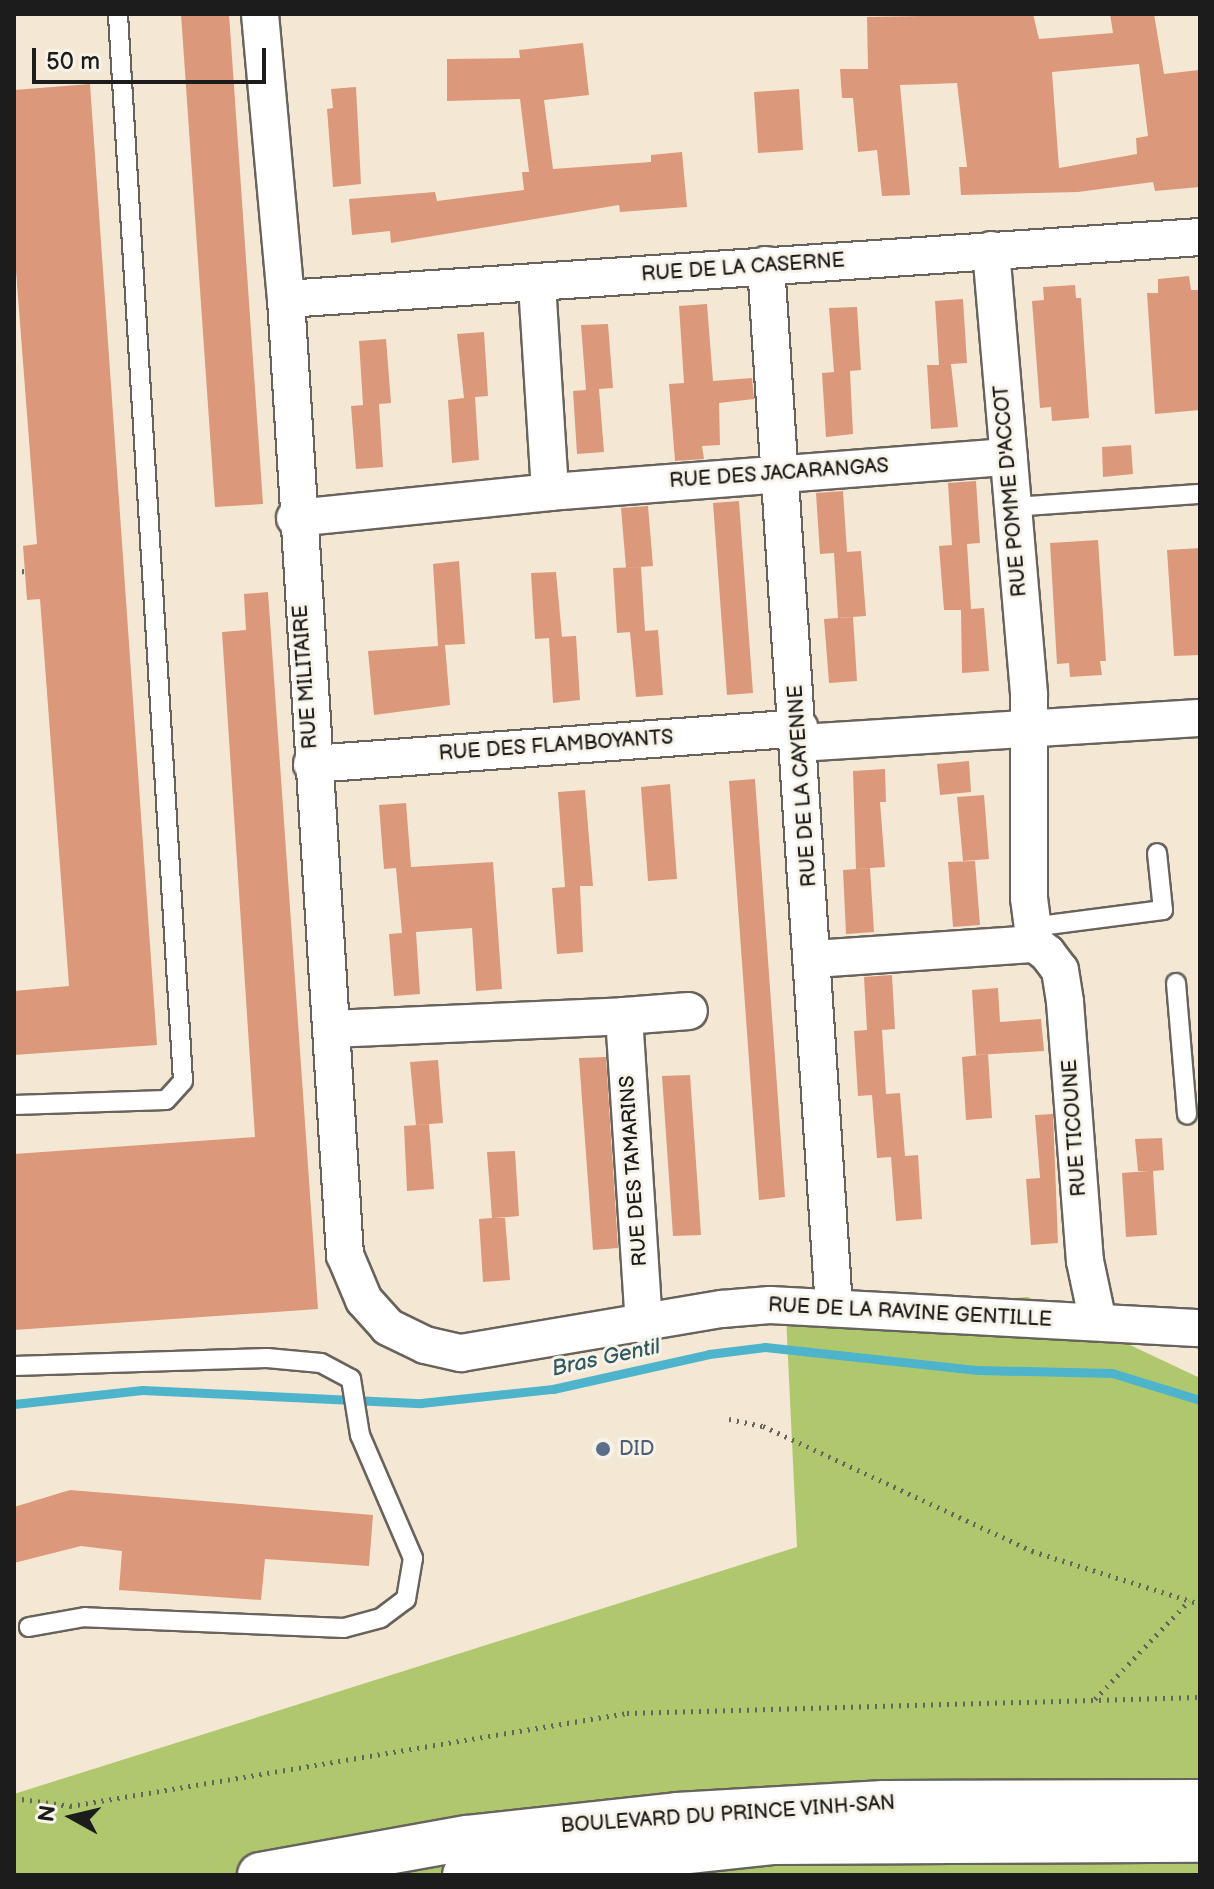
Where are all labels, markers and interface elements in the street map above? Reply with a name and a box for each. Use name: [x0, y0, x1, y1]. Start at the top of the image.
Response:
scale bar: [36, 32, 270, 82]
text: 50 m: [46, 47, 100, 76]
street label: RUE DE LA CASERNE: [640, 249, 846, 287]
street label: RUE POMME D'ACCOT: [990, 384, 1032, 598]
street label: RUE DES JACARANGAS: [668, 454, 890, 494]
street label: RUE MILITAIRE: [289, 604, 323, 750]
street label: RUE DE LA CAYENNE: [784, 684, 822, 888]
street label: RUE DES FLAMBOYANTS: [438, 726, 674, 766]
street label: RUE TICOUNE: [1058, 1058, 1092, 1198]
street label: RUE DES TAMARINS: [615, 1074, 653, 1268]
street label: RUE DE LA RAVINE GENTILLE: [767, 1294, 1053, 1332]
water label: Bras Gentil: [549, 1334, 663, 1382]
place label: DID: [619, 1437, 654, 1461]
marker: DID: [594, 1440, 612, 1458]
north arrow: [32, 1777, 112, 1857]
street label: BOULEVARD DU PRINCE VINH-SAN: [560, 1791, 896, 1839]
text: N: [33, 1804, 62, 1824]

